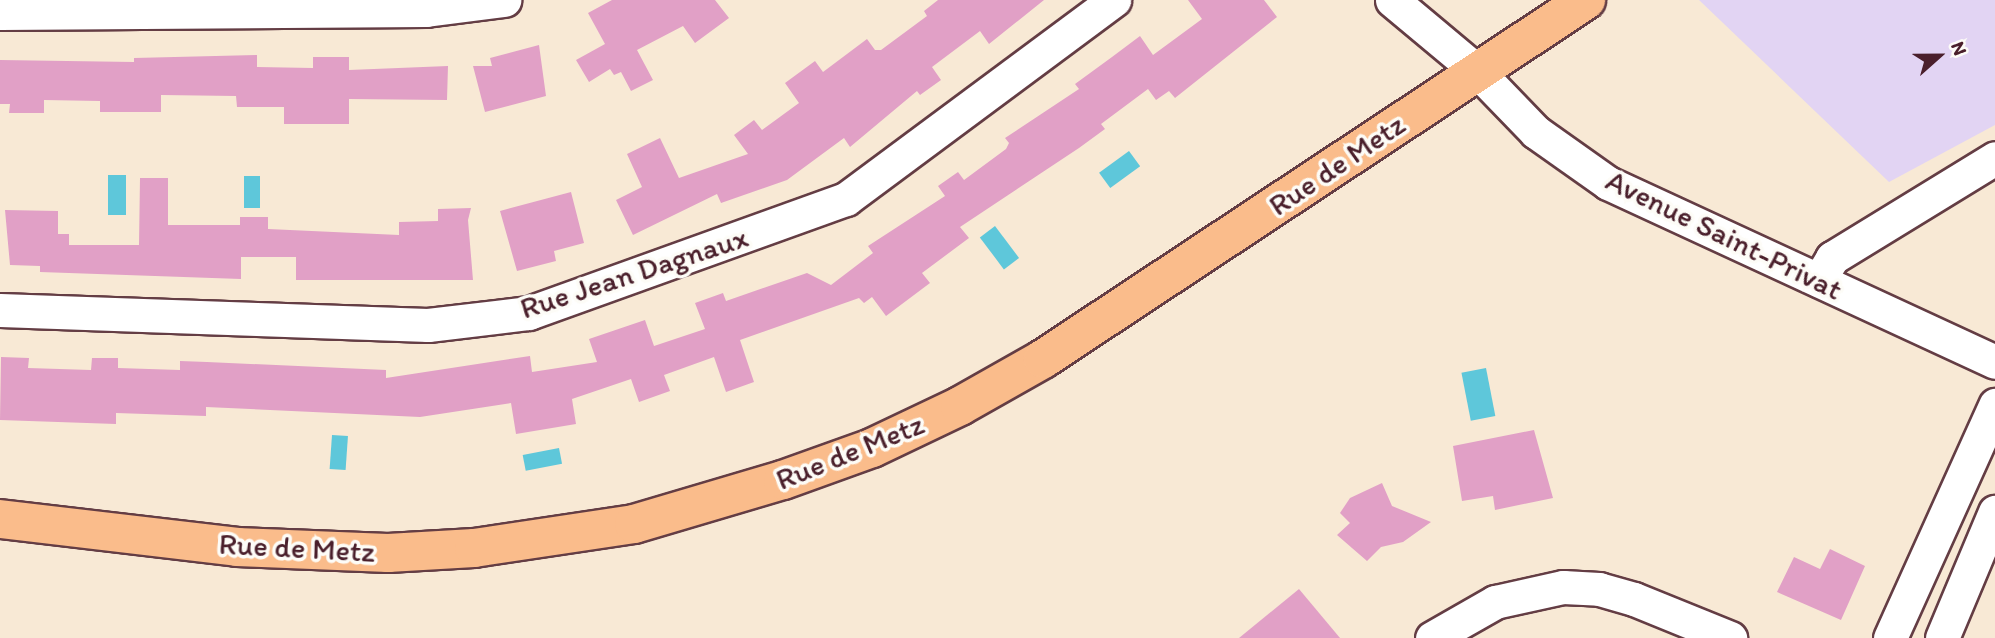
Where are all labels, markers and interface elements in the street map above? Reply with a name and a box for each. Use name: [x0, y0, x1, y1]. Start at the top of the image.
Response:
north arrow: [1904, 21, 1974, 91]
text: N: [1946, 38, 1972, 58]
street label: Rue de Metz: [1262, 106, 1412, 224]
street label: Avenue Saint-Privat: [1600, 162, 1848, 308]
street label: Rue Jean Dagnaux: [516, 219, 752, 327]
street label: Rue de Metz: [771, 406, 929, 498]
street label: Rue de Metz: [218, 526, 376, 570]

